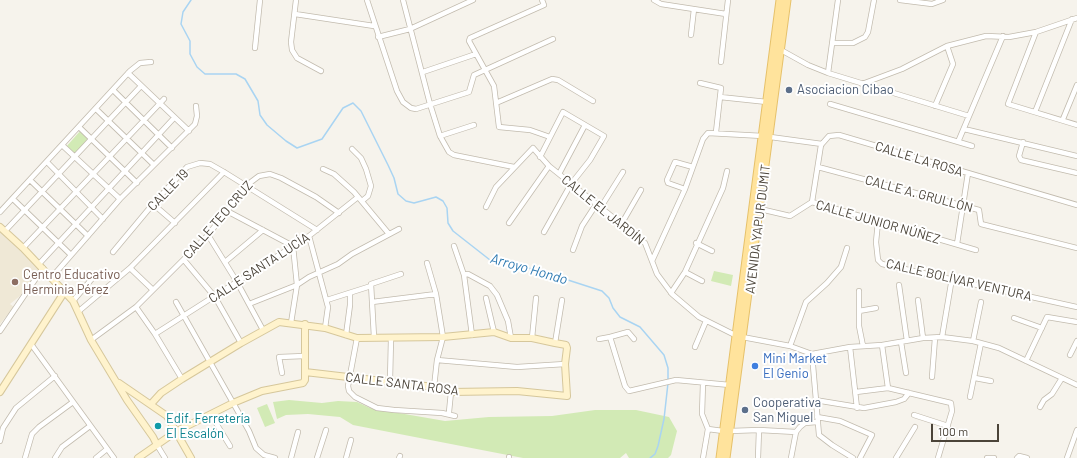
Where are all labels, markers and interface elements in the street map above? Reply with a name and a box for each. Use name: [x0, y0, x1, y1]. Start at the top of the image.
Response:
place label: Asociacion Cibao: [797, 82, 894, 98]
marker: Asociacion Cibao: [784, 85, 794, 95]
street label: CALLE LA ROSA: [873, 138, 965, 180]
street label: AVENIDA YAPUR DUMIT: [742, 163, 774, 295]
street label: CALLE 19: [144, 166, 192, 214]
street label: CALLE EL JARDÍN: [558, 172, 648, 248]
street label: CALLE A. GRULLÓN: [863, 172, 975, 216]
street label: CALLE TEO CRUZ: [180, 178, 256, 262]
street label: CALLE JUNIOR NÚÑEZ: [814, 197, 942, 247]
street label: CALLE SANTA LUCÍA: [206, 230, 312, 306]
water label: Arroyo Hondo: [488, 250, 570, 288]
street label: CALLE BOLÍVAR VENTURA: [885, 256, 1033, 304]
place label: Centro Educativo Herminia Pérez: [23, 267, 120, 298]
marker: Centro Educativo Herminia Pérez: [10, 277, 20, 287]
place label: Mini Market El Genio: [763, 351, 827, 382]
marker: Mini Market El Genio: [750, 361, 760, 371]
street label: CALLE SANTA ROSA: [344, 369, 460, 399]
place label: Cooperativa San Miguel: [753, 395, 821, 426]
marker: Cooperativa San Miguel: [740, 405, 750, 415]
place label: Edif. Ferretería El Escalón: [166, 411, 250, 442]
scale bar: [933, 416, 1001, 442]
marker: Edif. Ferretería El Escalón: [153, 421, 163, 431]
text: 100 m: [938, 424, 968, 438]

